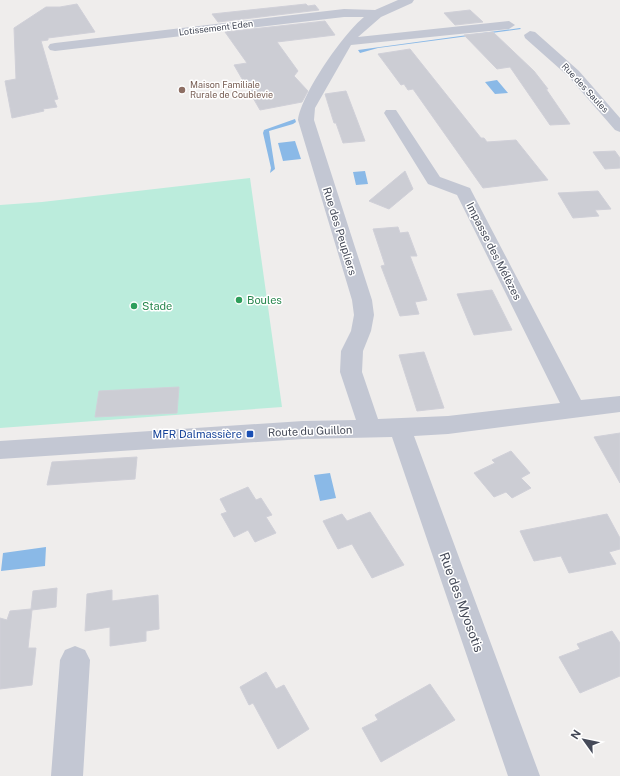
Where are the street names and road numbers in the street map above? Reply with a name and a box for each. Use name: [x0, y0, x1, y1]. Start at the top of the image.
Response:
street label: Lotissement Eden: [178, 18, 254, 38]
street label: Rue des Saules: [560, 61, 611, 115]
street label: Rue des Peupliers: [321, 185, 359, 277]
street label: Impasse des Mélèzes: [464, 200, 524, 302]
street label: Route du Guillon: [268, 424, 352, 438]
street label: Rue des Myosotis: [436, 550, 487, 654]

